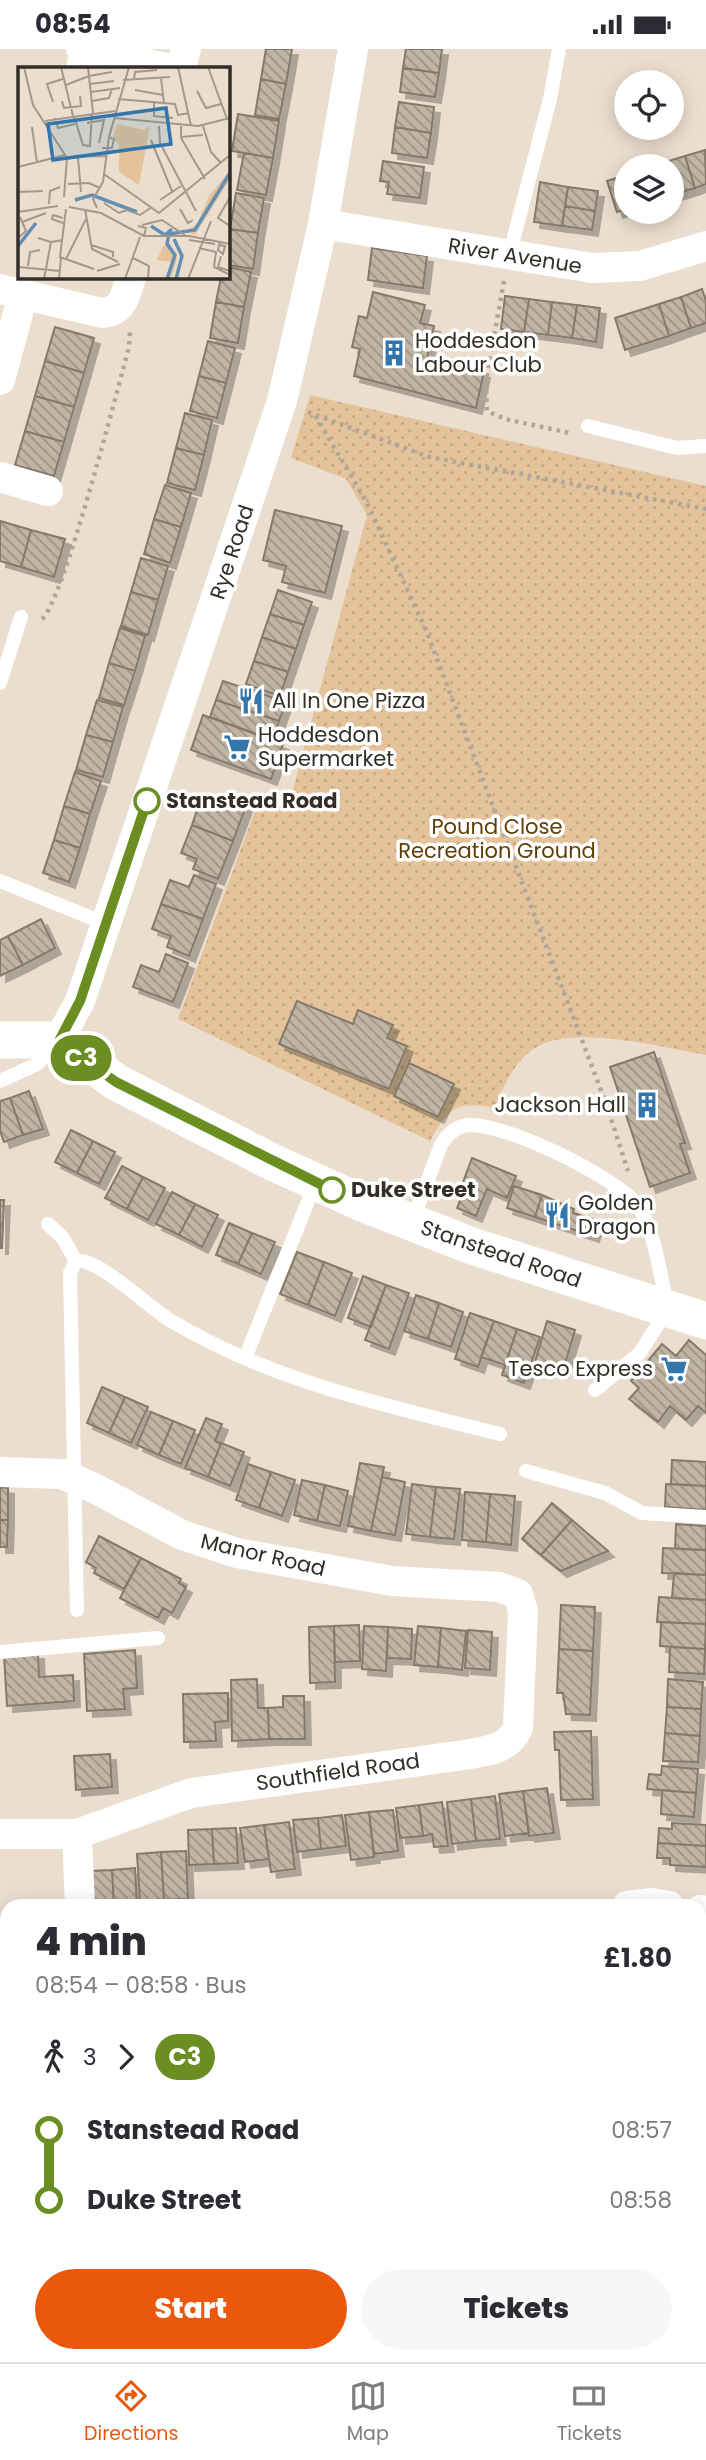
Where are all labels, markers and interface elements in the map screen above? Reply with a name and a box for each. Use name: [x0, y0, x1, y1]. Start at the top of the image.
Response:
text: 08:54: [35, 6, 111, 42]
inset map: [18, 67, 229, 278]
map controls: [614, 70, 684, 224]
button: locate: [614, 70, 684, 140]
button: layers: [614, 154, 684, 224]
street label: River Avenue: [446, 231, 584, 280]
place label: Hoddesdon Labour Club: [415, 326, 542, 379]
building icon: Hoddesdon Labour Club: [379, 338, 409, 368]
street label: Rye Road: [203, 501, 260, 603]
restaurant icon: All In One Pizza: [236, 686, 266, 716]
place label: All In One Pizza: [272, 686, 426, 715]
place label: Hoddesdon Supermarket: [258, 720, 394, 773]
supermarket icon: Hoddesdon Supermarket: [222, 732, 252, 762]
place label: Stanstead Road: [166, 786, 338, 815]
marker: Stanstead Road: [134, 788, 160, 814]
park label: Pound Close Recreation Ground: [398, 812, 596, 865]
line badge: C3: [50, 1035, 112, 1081]
text: C3: [65, 1041, 97, 1074]
place label: Jackson Hall: [495, 1090, 626, 1119]
building icon: Jackson Hall: [632, 1090, 662, 1120]
place label: Duke Street: [351, 1175, 476, 1204]
marker: Duke Street: [319, 1177, 345, 1203]
place label: Golden Dragon: [578, 1188, 656, 1241]
restaurant icon: Golden Dragon: [542, 1200, 572, 1230]
street label: Stanstead Road: [417, 1212, 585, 1295]
place label: Tesco Express: [508, 1354, 653, 1383]
supermarket icon: Tesco Express: [659, 1354, 689, 1384]
street label: Manor Road: [198, 1526, 328, 1583]
street label: Southfield Road: [254, 1746, 422, 1797]
text: 4 min: [35, 1915, 147, 1968]
text: £1.80: [604, 1940, 672, 1976]
text: 08:54 – 08:58 · Bus: [35, 1969, 246, 2001]
icon: walk: [35, 2038, 73, 2076]
icon: forward: [107, 2038, 145, 2076]
text: C3: [169, 2040, 201, 2073]
text: 3: [83, 2041, 97, 2073]
text: Stanstead Road: [87, 2112, 299, 2148]
text: 08:57: [611, 2114, 672, 2146]
text: Duke Street: [87, 2182, 241, 2218]
text: 08:58: [609, 2184, 672, 2216]
button: Start: [35, 2269, 347, 2349]
button: Tickets: [361, 2269, 672, 2349]
tab: Directions: [84, 2377, 178, 2448]
tab: Map: [347, 2377, 389, 2448]
tab: Tickets: [557, 2377, 622, 2448]

